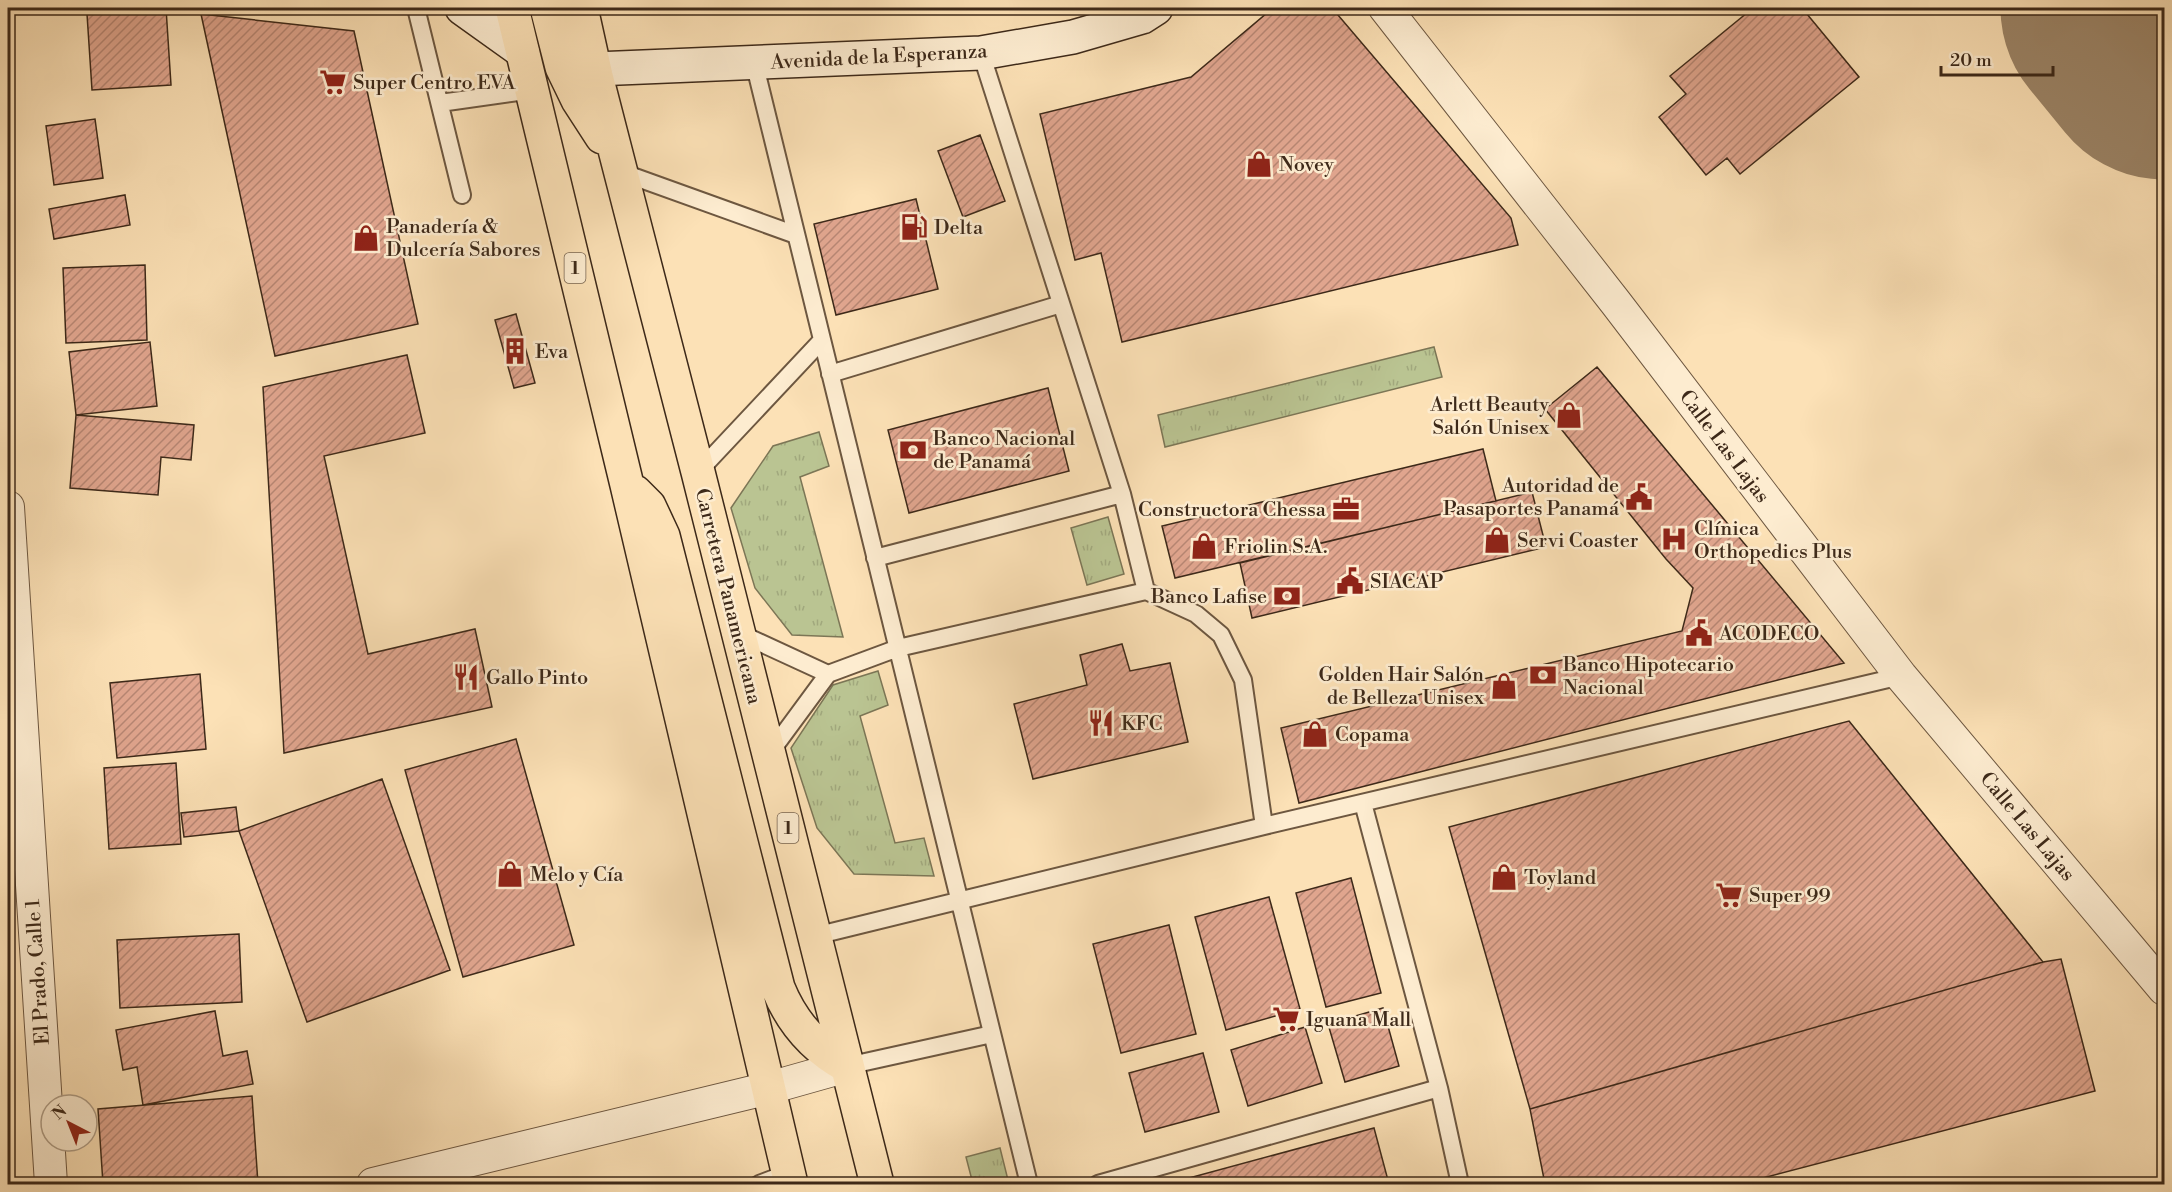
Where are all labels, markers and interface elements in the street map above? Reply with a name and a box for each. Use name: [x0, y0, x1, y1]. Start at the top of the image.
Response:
street label: Avenida de la Esperanza: [769, 39, 989, 76]
scale bar: [1941, 39, 2054, 77]
text: 20 m: [1950, 49, 1992, 72]
supermarket icon: Super Centro EVA: [318, 67, 348, 97]
place label: Super Centro EVA: [353, 71, 517, 96]
shop icon: Novey: [1244, 149, 1274, 179]
place label: Novey: [1279, 153, 1334, 178]
fuel station icon: Delta: [899, 212, 929, 242]
place label: Panadería & Dulcería Sabores: [386, 215, 541, 263]
place label: Delta: [934, 216, 984, 241]
shop icon: Panadería & Dulcería Sabores: [351, 223, 381, 253]
road number: 1: [564, 253, 586, 283]
building icon: Eva: [500, 336, 530, 366]
place label: Eva: [535, 340, 569, 365]
street label: Calle Las Lajas: [1673, 386, 1774, 508]
place label: Arlett Beauty Salón Unisex: [1429, 393, 1550, 441]
shop icon: Arlett Beauty Salón Unisex: [1554, 400, 1584, 430]
place label: Banco Nacional de Panamá: [932, 427, 1075, 475]
bank icon: Banco Nacional de Panamá: [898, 435, 928, 465]
place label: Autoridad de Pasaportes Panamá: [1443, 474, 1620, 522]
public building icon: Autoridad de Pasaportes Panamá: [1624, 482, 1654, 512]
street label: Carretera Panamericana: [689, 486, 767, 708]
office icon: Constructora Chessa: [1331, 494, 1361, 524]
place label: Constructora Chessa: [1138, 498, 1327, 523]
place label: Clínica Orthopedics Plus: [1694, 517, 1852, 565]
hospital icon: Clínica Orthopedics Plus: [1659, 524, 1689, 554]
shop icon: Servi Coaster: [1482, 525, 1512, 555]
place label: Servi Coaster: [1517, 529, 1639, 554]
shop icon: Friolin S.A.: [1189, 531, 1219, 561]
place label: Friolin S.A.: [1224, 535, 1328, 560]
public building icon: SIACAP: [1335, 566, 1365, 596]
place label: SIACAP: [1370, 570, 1444, 595]
bank icon: Banco Lafise: [1272, 581, 1302, 611]
place label: Banco Lafise: [1150, 585, 1267, 610]
public building icon: ACODECO: [1684, 618, 1714, 648]
place label: ACODECO: [1718, 622, 1819, 647]
place label: Banco Hipotecario Nacional: [1562, 653, 1734, 701]
bank icon: Banco Hipotecario Nacional: [1528, 660, 1558, 690]
restaurant icon: Gallo Pinto: [451, 662, 481, 692]
place label: Golden Hair Salón de Belleza Unisex: [1318, 663, 1485, 711]
place label: Gallo Pinto: [486, 666, 588, 691]
shop icon: Golden Hair Salón de Belleza Unisex: [1489, 671, 1519, 701]
restaurant icon: KFC: [1086, 708, 1116, 738]
place label: KFC: [1121, 712, 1162, 737]
shop icon: Copama: [1300, 719, 1330, 749]
place label: Copama: [1335, 723, 1410, 748]
street label: Calle Las Lajas: [1974, 767, 2080, 887]
road number: 1: [778, 813, 798, 843]
shop icon: Melo y Cía: [495, 859, 525, 889]
shop icon: Toyland: [1489, 862, 1519, 892]
place label: Melo y Cía: [530, 863, 624, 888]
place label: Toyland: [1524, 866, 1597, 891]
supermarket icon: Super 99: [1714, 880, 1744, 910]
place label: Super 99: [1749, 884, 1831, 909]
street label: El Prado, Calle 1: [21, 898, 56, 1046]
supermarket icon: Iguana Mall: [1271, 1004, 1301, 1034]
place label: Iguana Mall: [1306, 1008, 1411, 1033]
north arrow: [39, 1093, 99, 1153]
text: N: [48, 1101, 71, 1124]

